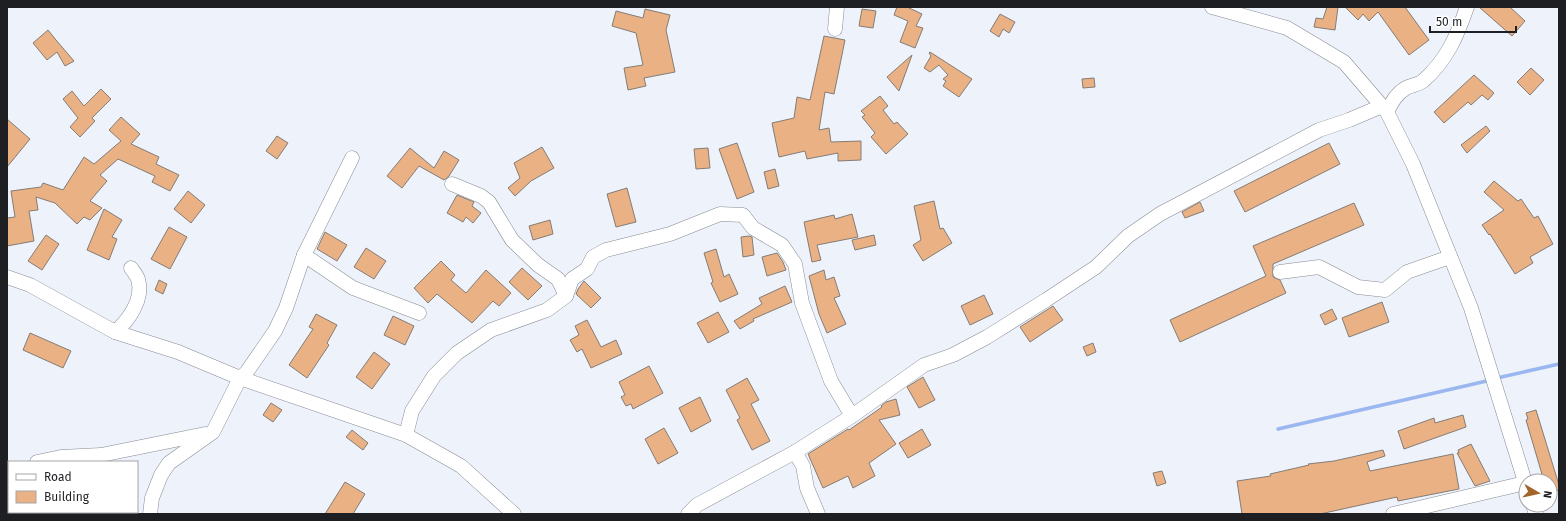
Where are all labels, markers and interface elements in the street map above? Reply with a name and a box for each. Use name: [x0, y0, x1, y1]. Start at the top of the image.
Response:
scale bar: [1430, 8, 1516, 34]
text: 50 m: [1436, 15, 1462, 29]
legend: [8, 461, 138, 513]
text: Road: [44, 470, 72, 484]
north arrow: [1518, 473, 1558, 513]
text: Building: [44, 490, 90, 504]
text: N: [1540, 490, 1554, 499]

